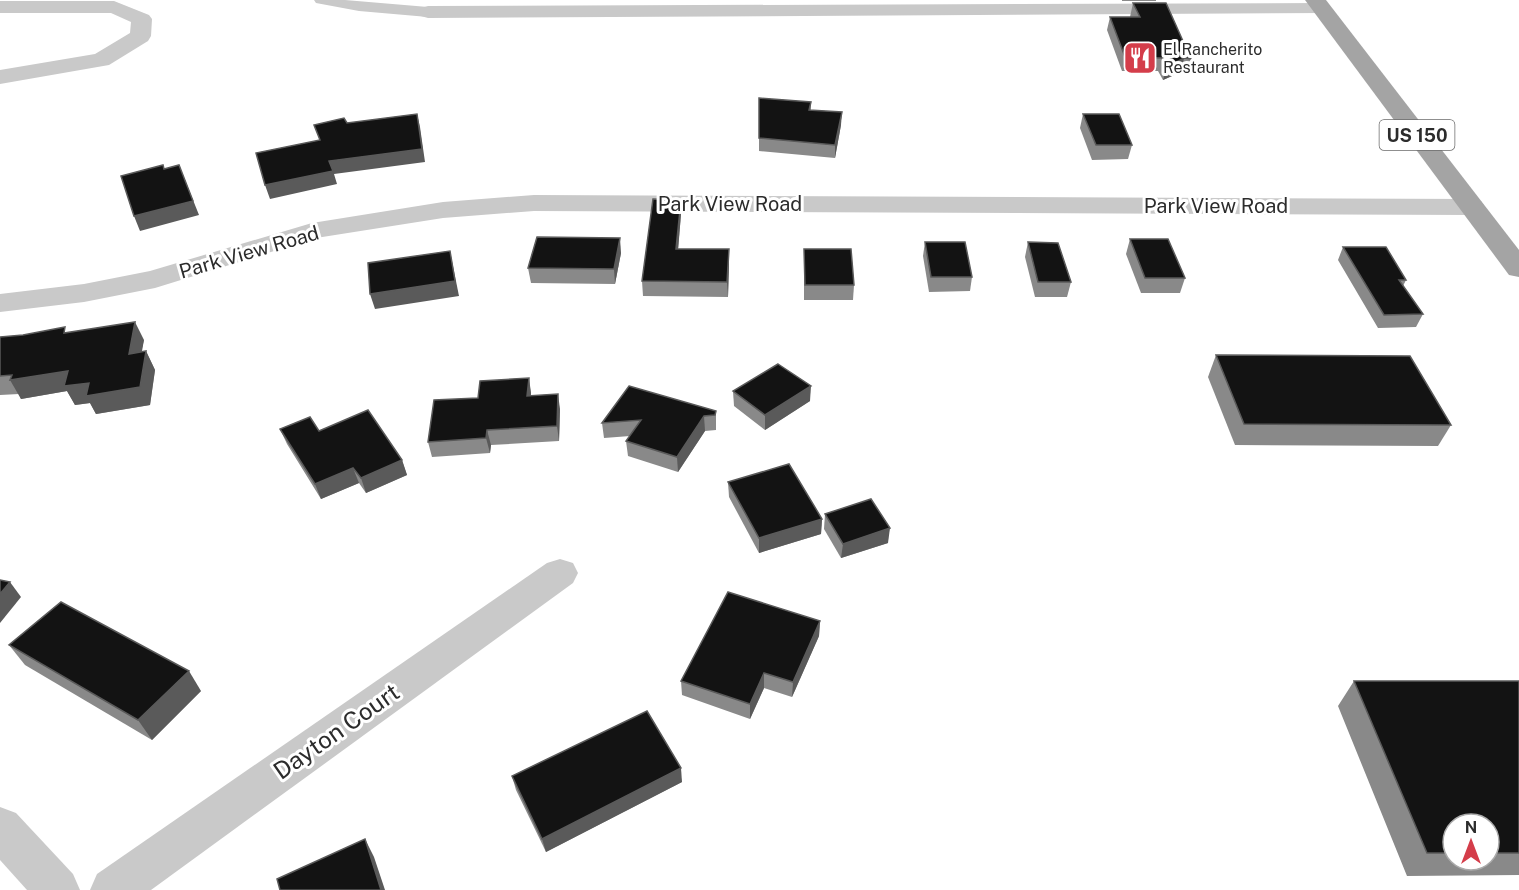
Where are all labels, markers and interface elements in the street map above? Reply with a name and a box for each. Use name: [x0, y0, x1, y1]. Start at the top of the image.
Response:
restaurant icon: El Rancherito Restaurant: [1122, 40, 1158, 76]
place label: El Rancherito Restaurant: [1163, 40, 1262, 77]
road number: US 150: [1380, 120, 1454, 150]
street label: Park View Road: [658, 192, 802, 216]
street label: Park View Road: [1144, 194, 1288, 218]
street label: Park View Road: [176, 221, 322, 283]
street label: Dayton Court: [268, 677, 404, 785]
north arrow: [1441, 812, 1501, 872]
text: N: [1465, 818, 1477, 837]

